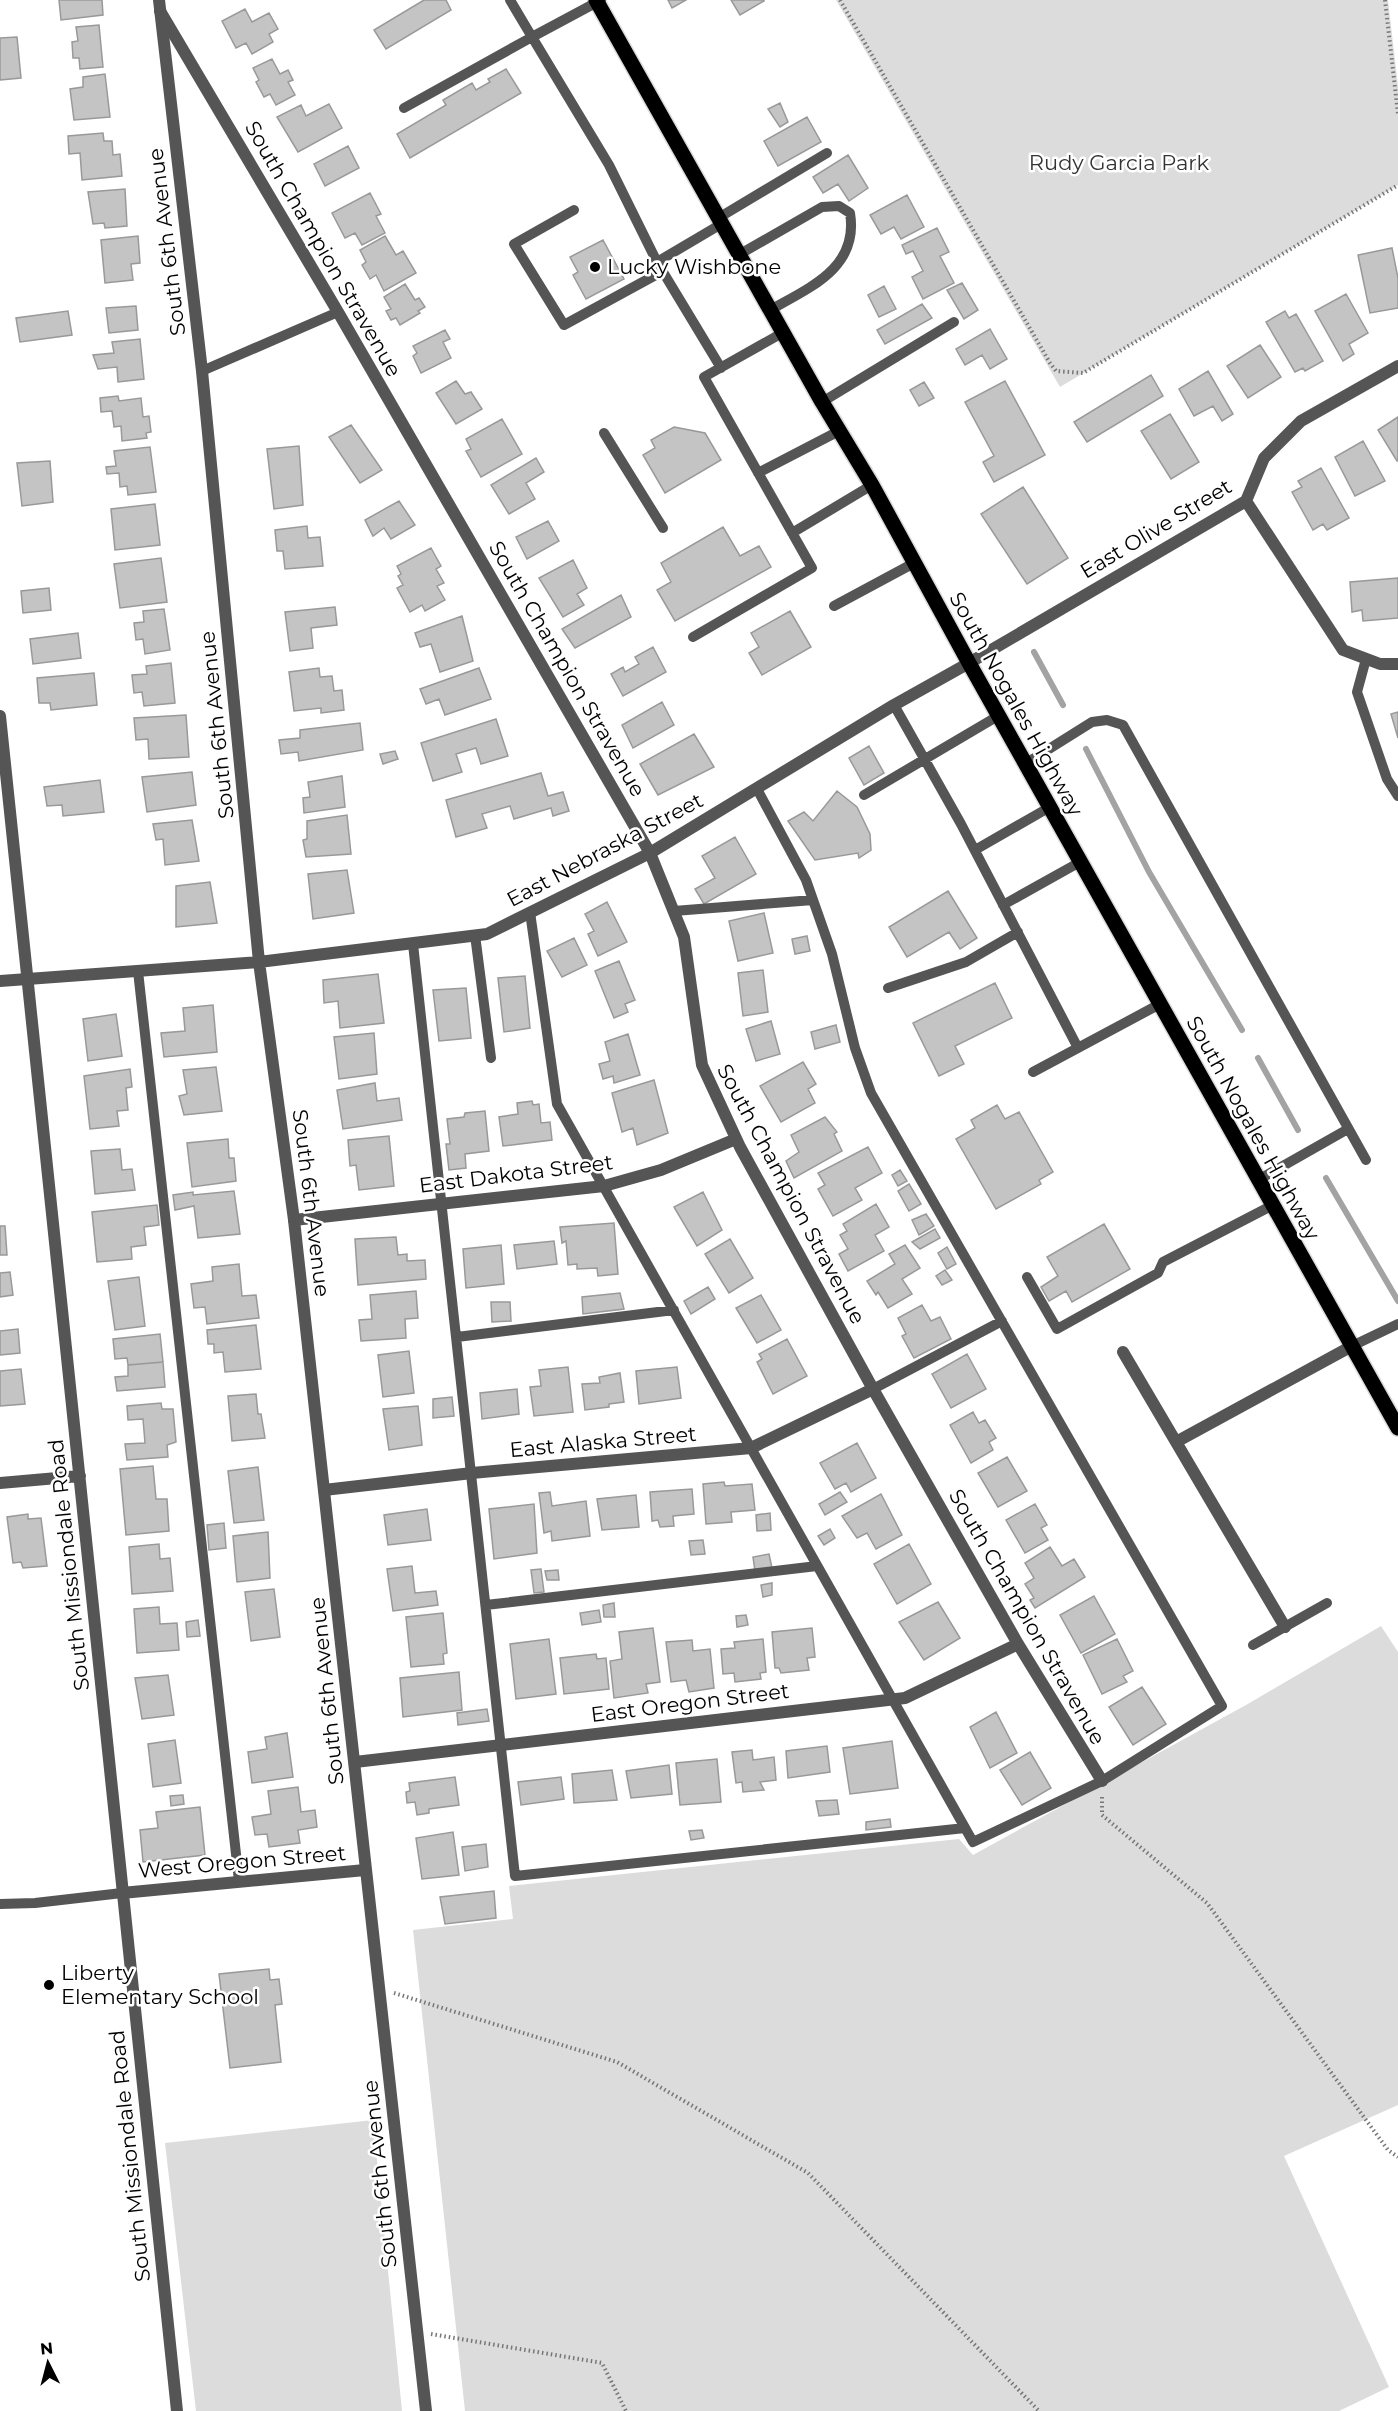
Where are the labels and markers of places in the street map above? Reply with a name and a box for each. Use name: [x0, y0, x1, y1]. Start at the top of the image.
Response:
place label: Lucky Wishbone: [607, 254, 781, 279]
marker: Lucky Wishbone: [588, 260, 602, 274]
place label: Liberty Elementary School: [61, 1960, 259, 2009]
marker: Liberty Elementary School: [42, 1978, 56, 1992]

